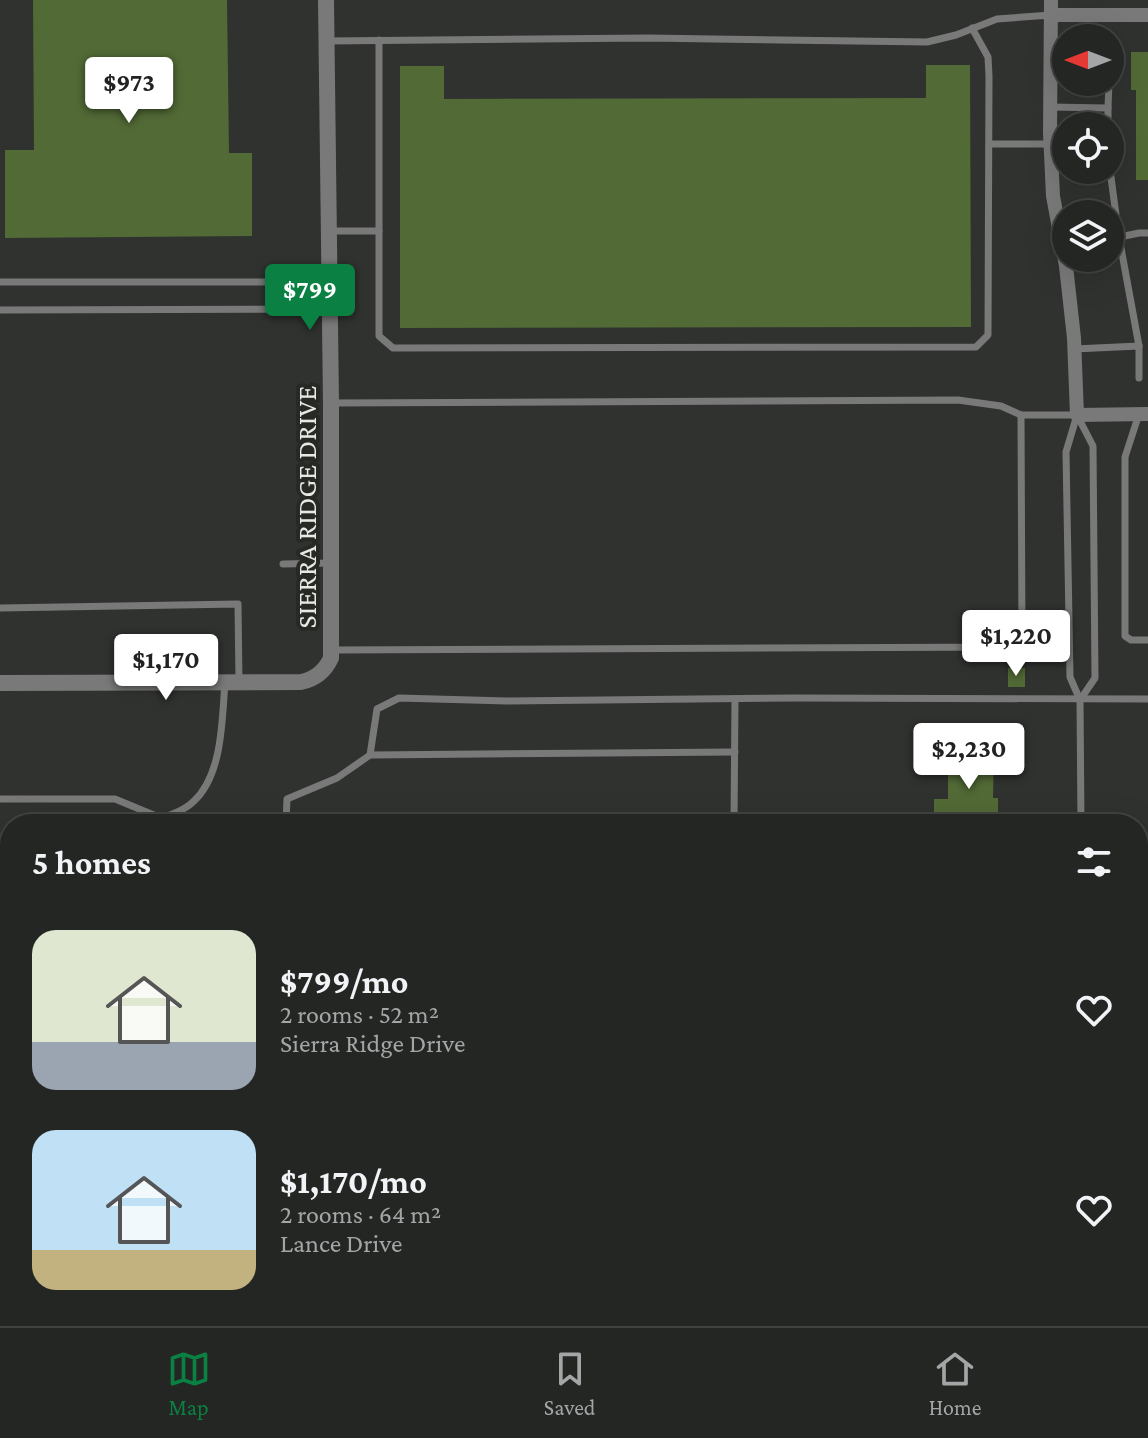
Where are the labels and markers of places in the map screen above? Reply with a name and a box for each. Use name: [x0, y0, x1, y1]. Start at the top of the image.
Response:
pin: $973: [82, 57, 176, 125]
pin: $799: [263, 264, 357, 332]
pin: $1,220: [951, 610, 1081, 678]
pin: $1,170: [101, 634, 231, 702]
pin: $2,230: [904, 723, 1034, 791]

